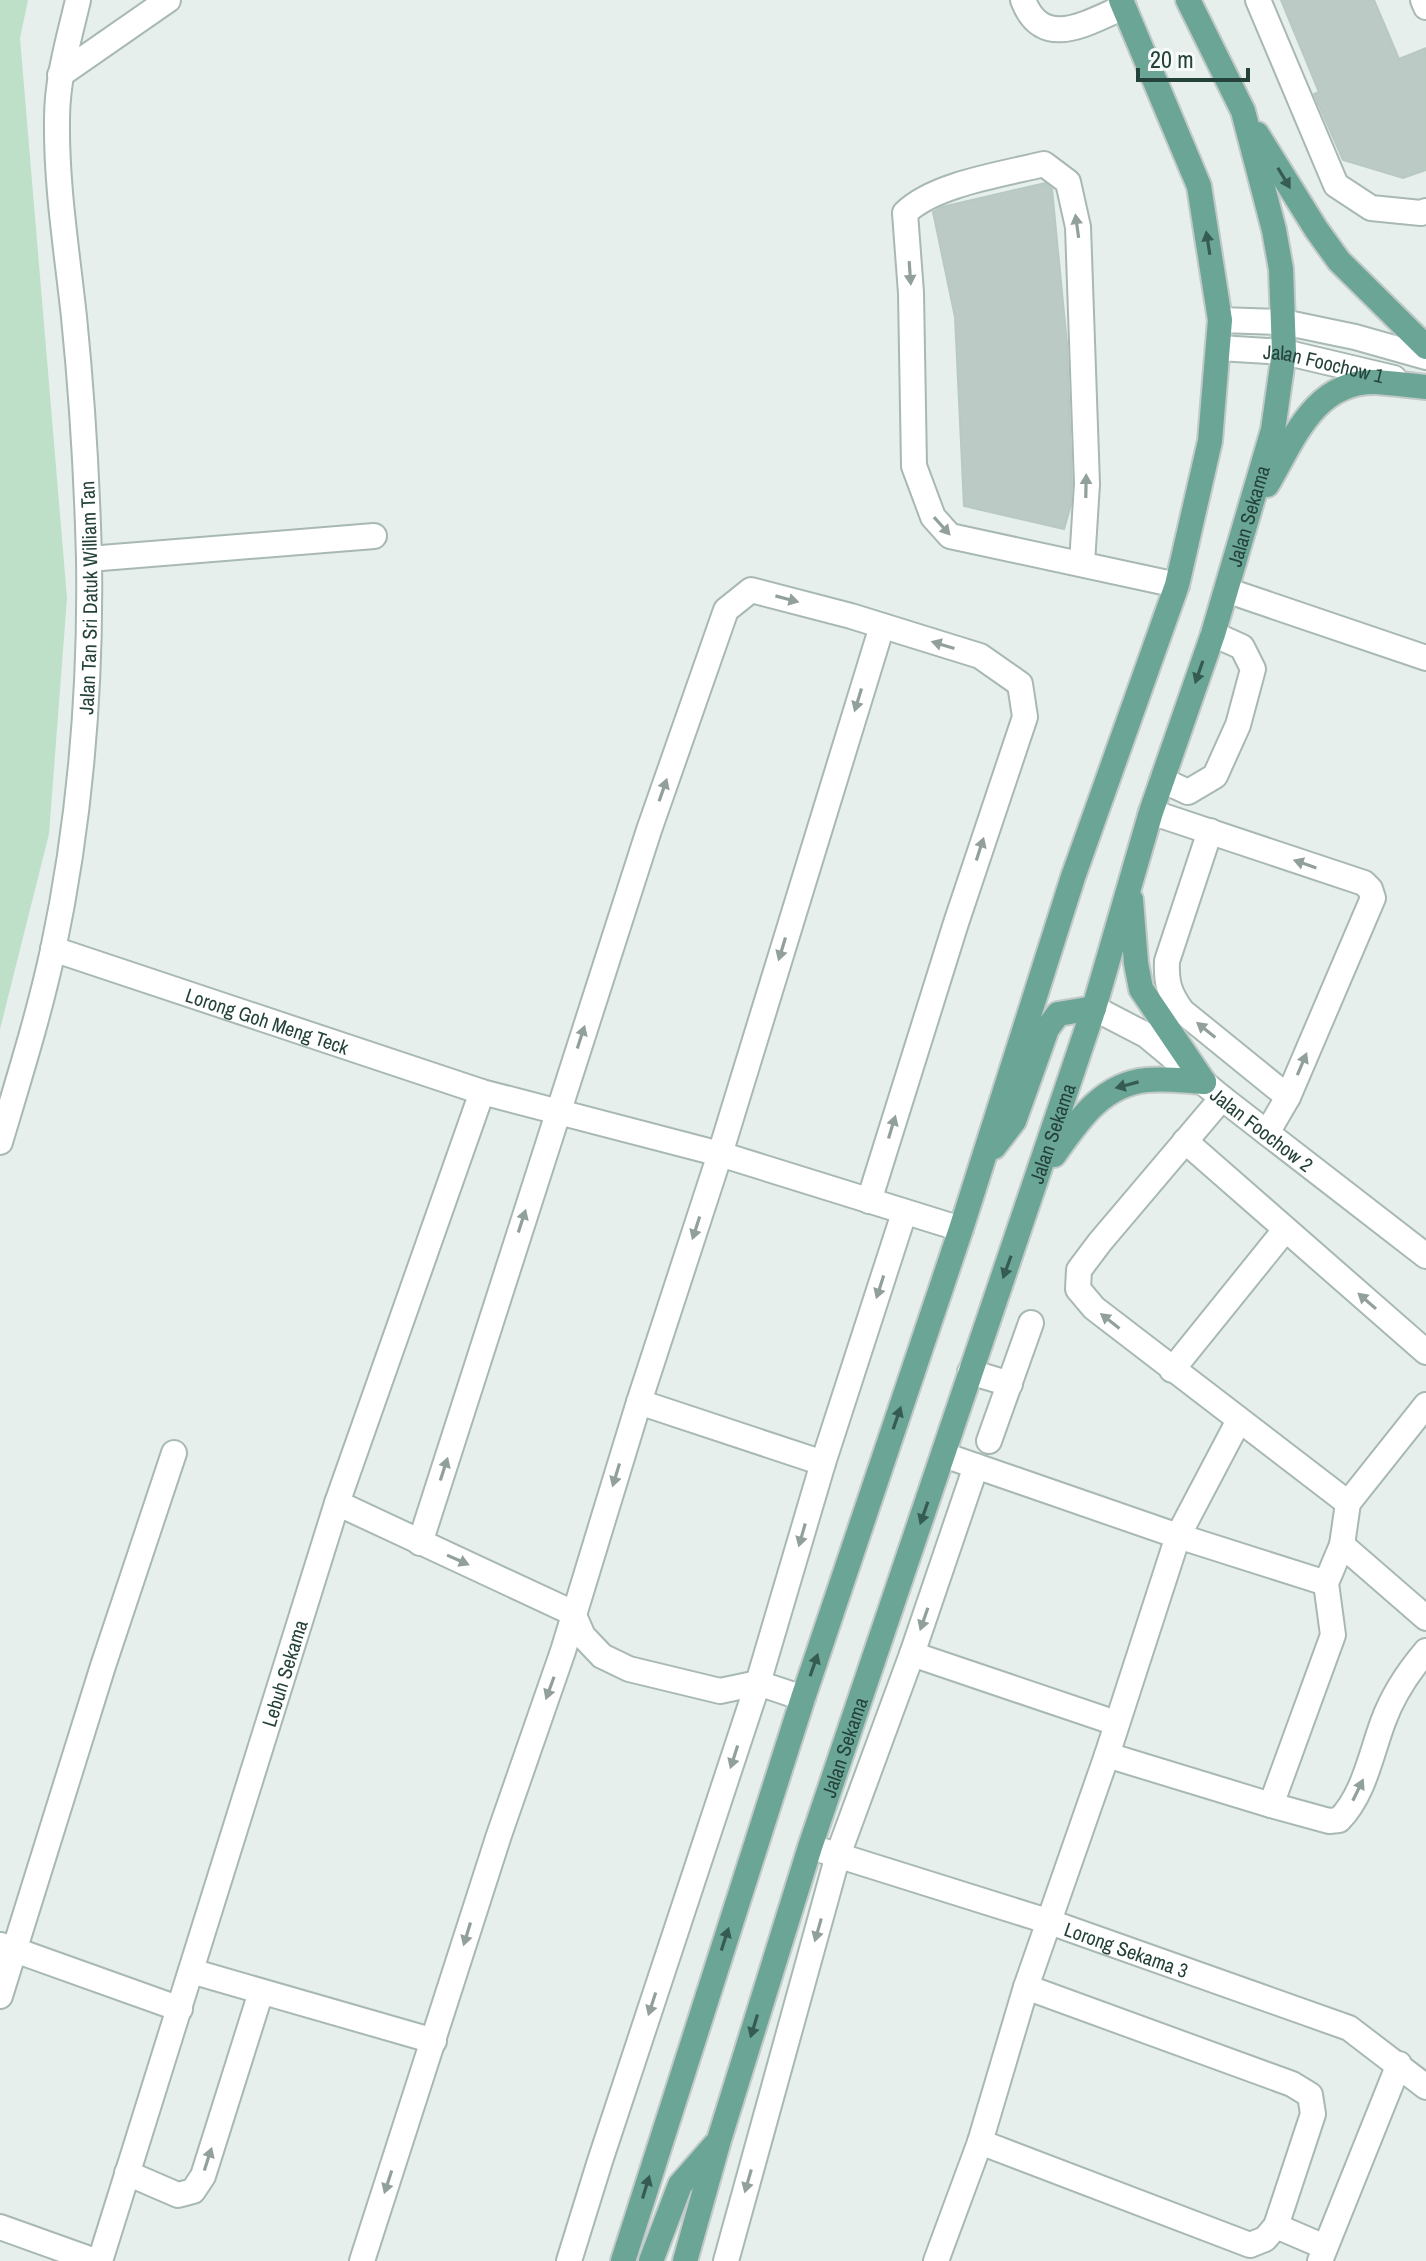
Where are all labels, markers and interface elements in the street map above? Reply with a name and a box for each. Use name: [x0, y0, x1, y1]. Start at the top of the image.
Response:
scale bar: [1138, 32, 1248, 82]
text: 20 m: [1150, 43, 1194, 75]
one-way arrow: [1277, 167, 1291, 189]
one-way arrow: [1070, 213, 1083, 238]
one-way arrow: [1201, 230, 1214, 255]
one-way arrow: [904, 261, 917, 286]
street label: Jalan Foochow 1: [1262, 337, 1387, 389]
street label: Jalan Sekama: [1220, 462, 1275, 570]
one-way arrow: [1080, 473, 1092, 498]
street label: Jalan Tan Sri Datuk William Tan: [72, 480, 103, 715]
one-way arrow: [932, 517, 950, 536]
one-way arrow: [775, 593, 799, 606]
one-way arrow: [931, 638, 955, 651]
one-way arrow: [1193, 661, 1205, 685]
one-way arrow: [852, 689, 864, 713]
one-way arrow: [657, 778, 669, 802]
one-way arrow: [975, 837, 987, 861]
one-way arrow: [1293, 857, 1317, 869]
one-way arrow: [775, 937, 788, 961]
street label: Lorong Goh Meng Teck: [182, 981, 353, 1060]
one-way arrow: [1196, 1022, 1216, 1039]
one-way arrow: [576, 1025, 588, 1049]
one-way arrow: [1296, 1052, 1309, 1076]
one-way arrow: [1114, 1079, 1138, 1092]
street label: Jalan Sekama: [1022, 1080, 1081, 1187]
street label: Jalan Foochow 2: [1205, 1081, 1319, 1177]
one-way arrow: [887, 1114, 899, 1138]
one-way arrow: [517, 1209, 529, 1233]
one-way arrow: [689, 1216, 702, 1240]
one-way arrow: [1001, 1255, 1013, 1279]
one-way arrow: [873, 1276, 886, 1300]
one-way arrow: [1358, 1293, 1378, 1310]
one-way arrow: [1100, 1314, 1120, 1330]
one-way arrow: [891, 1406, 903, 1430]
one-way arrow: [438, 1456, 450, 1480]
one-way arrow: [609, 1464, 622, 1488]
one-way arrow: [917, 1502, 929, 1526]
one-way arrow: [795, 1524, 808, 1548]
one-way arrow: [446, 1553, 470, 1567]
one-way arrow: [917, 1607, 929, 1631]
street label: Lebuh Sekama: [254, 1616, 313, 1730]
one-way arrow: [808, 1653, 820, 1677]
one-way arrow: [543, 1676, 555, 1700]
street label: Jalan Sekama: [814, 1693, 873, 1801]
one-way arrow: [727, 1745, 739, 1769]
one-way arrow: [1351, 1778, 1365, 1801]
street label: Lorong Sekama 3: [1061, 1915, 1192, 1984]
one-way arrow: [811, 1918, 823, 1943]
one-way arrow: [461, 1923, 473, 1947]
one-way arrow: [719, 1926, 731, 1950]
one-way arrow: [645, 1992, 657, 2016]
one-way arrow: [748, 2015, 760, 2039]
one-way arrow: [202, 2147, 215, 2171]
one-way arrow: [741, 2169, 754, 2193]
one-way arrow: [381, 2170, 393, 2194]
one-way arrow: [641, 2174, 653, 2198]

